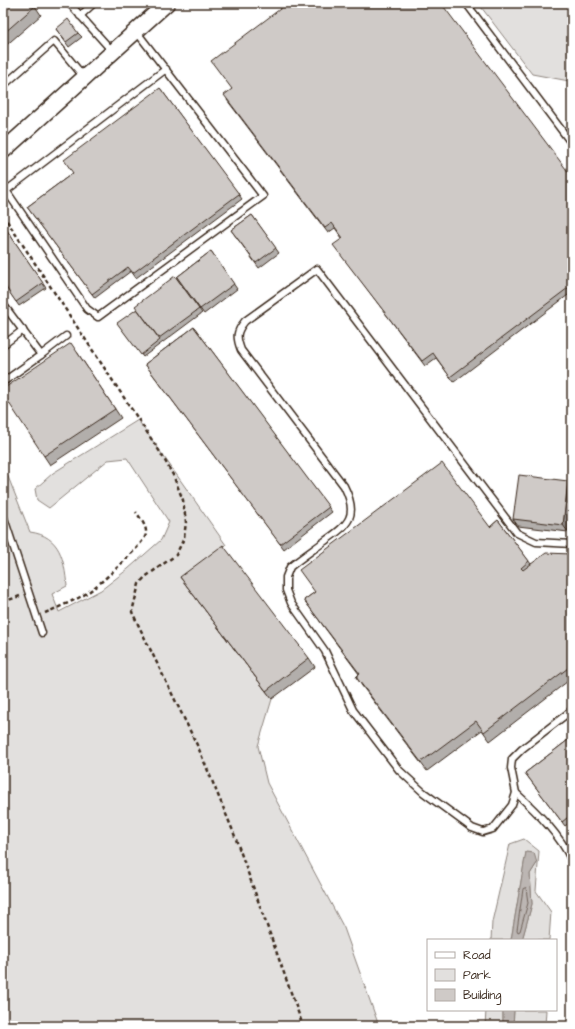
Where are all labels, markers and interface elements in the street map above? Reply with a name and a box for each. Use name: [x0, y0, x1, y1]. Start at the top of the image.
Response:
legend: [427, 939, 557, 1011]
text: Road: [463, 947, 491, 964]
text: Park: [463, 967, 491, 984]
text: Building: [463, 987, 501, 1005]

